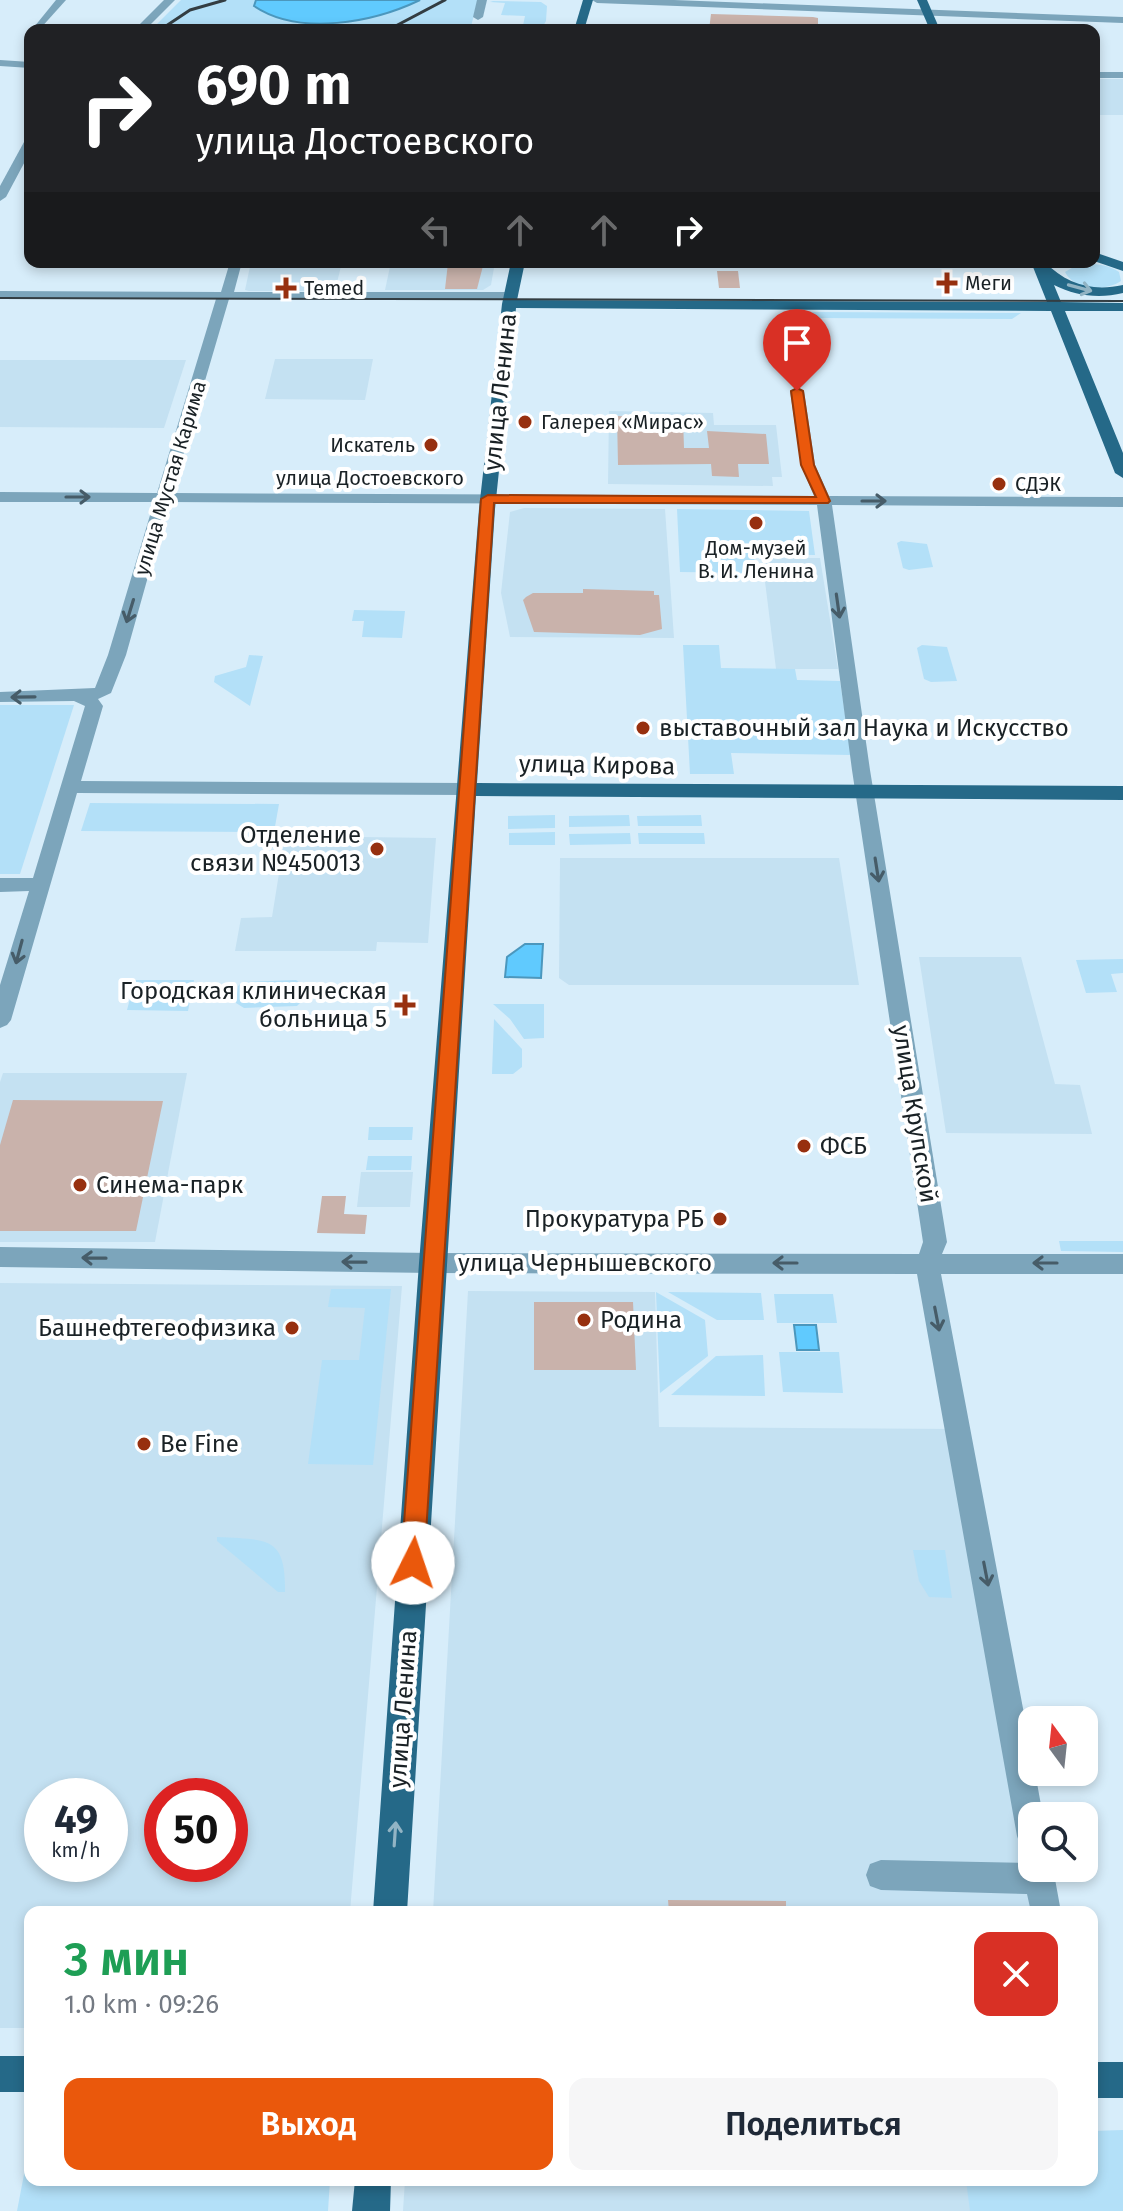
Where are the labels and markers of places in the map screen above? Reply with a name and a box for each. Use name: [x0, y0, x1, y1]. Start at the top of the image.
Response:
place label: Меги: [965, 271, 1012, 295]
marker: Меги: [936, 272, 958, 294]
place label: Temed: [304, 276, 364, 300]
marker: Temed: [275, 277, 297, 299]
pin: [763, 309, 831, 391]
place label: Галерея «Мирас»: [541, 410, 704, 434]
marker: Галерея «Мирас»: [516, 413, 534, 431]
place label: Искатель: [330, 433, 415, 457]
marker: Искатель: [422, 436, 440, 454]
place label: СДЭК: [1015, 472, 1061, 496]
marker: СДЭК: [990, 475, 1008, 493]
marker: Дом-музей В. И. Ленина: [747, 514, 765, 532]
place label: Дом-музей В. И. Ленина: [698, 536, 814, 583]
place label: выставочный зал Наука и Искусство: [659, 714, 1069, 742]
marker: выставочный зал Наука и Искусство: [634, 719, 652, 737]
place label: Отделение связи №450013: [190, 821, 361, 877]
marker: Отделение связи №450013: [368, 840, 386, 858]
place label: Городская клиническая больница 5: [120, 977, 387, 1033]
marker: Городская клиническая больница 5: [394, 994, 416, 1016]
place label: ФСБ: [820, 1132, 867, 1160]
marker: ФСБ: [795, 1137, 813, 1155]
place label: Синема-парк: [96, 1171, 244, 1199]
marker: Синема-парк: [71, 1176, 89, 1194]
place label: Прокуратура РБ: [525, 1205, 704, 1233]
marker: Прокуратура РБ: [711, 1210, 729, 1228]
place label: Родина: [600, 1306, 682, 1334]
marker: Родина: [575, 1311, 593, 1329]
place label: Башнефтегеофизика: [38, 1314, 276, 1342]
marker: Башнефтегеофизика: [283, 1319, 301, 1337]
place label: Be Fine: [160, 1430, 239, 1458]
marker: Be Fine: [135, 1435, 153, 1453]

